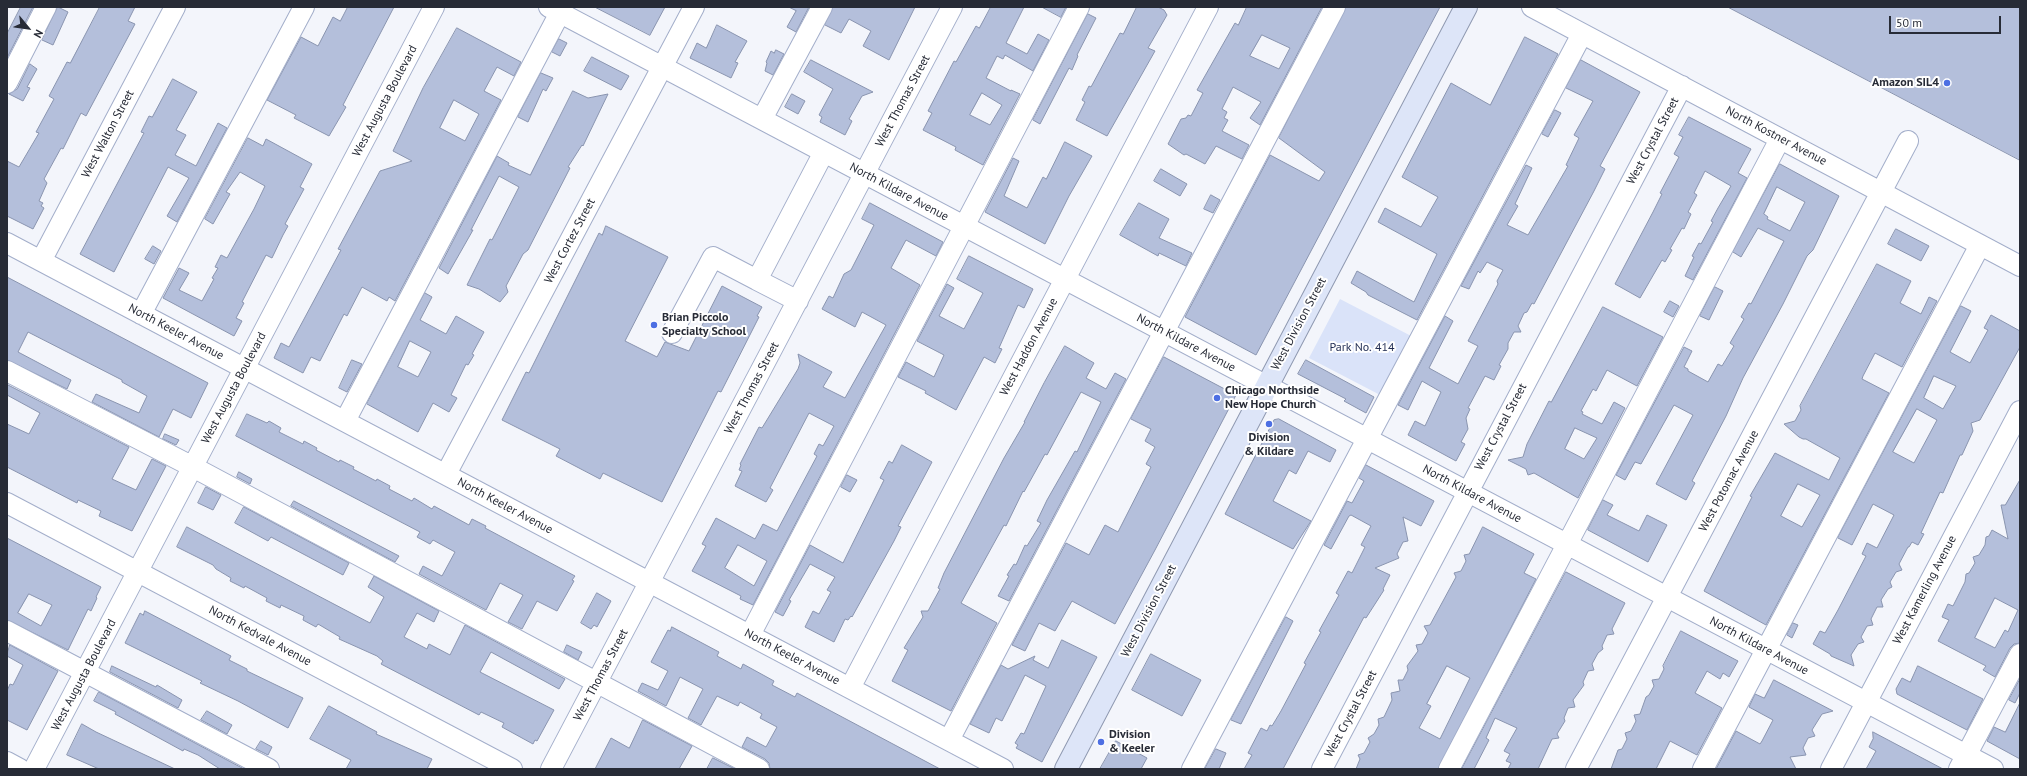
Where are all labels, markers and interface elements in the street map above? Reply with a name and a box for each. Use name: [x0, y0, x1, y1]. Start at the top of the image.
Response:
north arrow: [8, 8, 48, 48]
scale bar: [1891, 8, 2003, 34]
text: 50 m: [1896, 15, 1922, 30]
text: N: [31, 27, 46, 40]
street label: West Augusta Boulevard: [350, 43, 420, 159]
street label: West Thomas Street: [873, 53, 933, 149]
place label: Amazon SIL4: [1872, 76, 1939, 90]
marker: Amazon SIL4: [1942, 78, 1952, 88]
street label: West Walton Street: [79, 88, 137, 180]
street label: West Crystal Street: [1624, 95, 1682, 187]
street label: North Kostner Avenue: [1723, 103, 1829, 169]
street label: North Kildare Avenue: [847, 160, 951, 224]
street label: West Cortez Street: [542, 196, 598, 286]
street label: West Division Street: [1268, 275, 1330, 373]
street label: West Haddon Avenue: [997, 296, 1061, 398]
street label: North Keeler Avenue: [126, 301, 226, 363]
place label: Brian Piccolo Specialty School: [662, 311, 746, 339]
street label: North Kildare Avenue: [1134, 311, 1238, 375]
marker: Brian Piccolo Specialty School: [649, 320, 659, 330]
street label: West Augusta Boulevard: [199, 330, 269, 446]
street label: West Thomas Street: [722, 340, 782, 436]
park label: Park No. 414: [1329, 341, 1395, 355]
street label: West Crystal Street: [1472, 381, 1530, 473]
place label: Chicago Northside New Hope Church: [1225, 384, 1319, 412]
marker: Chicago Northside New Hope Church: [1212, 393, 1222, 403]
marker: Division & Kildare: [1264, 419, 1274, 429]
street label: West Potomac Avenue: [1696, 428, 1762, 534]
place label: Division & Kildare: [1244, 431, 1294, 459]
street label: North Kildare Avenue: [1420, 462, 1524, 526]
street label: North Keeler Avenue: [455, 475, 555, 537]
street label: West Kamerling Avenue: [1890, 533, 1960, 647]
street label: West Division Street: [1118, 562, 1180, 660]
street label: North Kedvale Avenue: [206, 603, 314, 669]
street label: North Kildare Avenue: [1707, 614, 1811, 678]
street label: West Augusta Boulevard: [49, 617, 119, 733]
street label: North Keeler Avenue: [742, 626, 842, 688]
street label: West Thomas Street: [571, 627, 631, 723]
street label: West Crystal Street: [1322, 668, 1380, 760]
place label: Division & Keeler: [1109, 728, 1155, 756]
marker: Division & Keeler: [1096, 737, 1106, 747]

